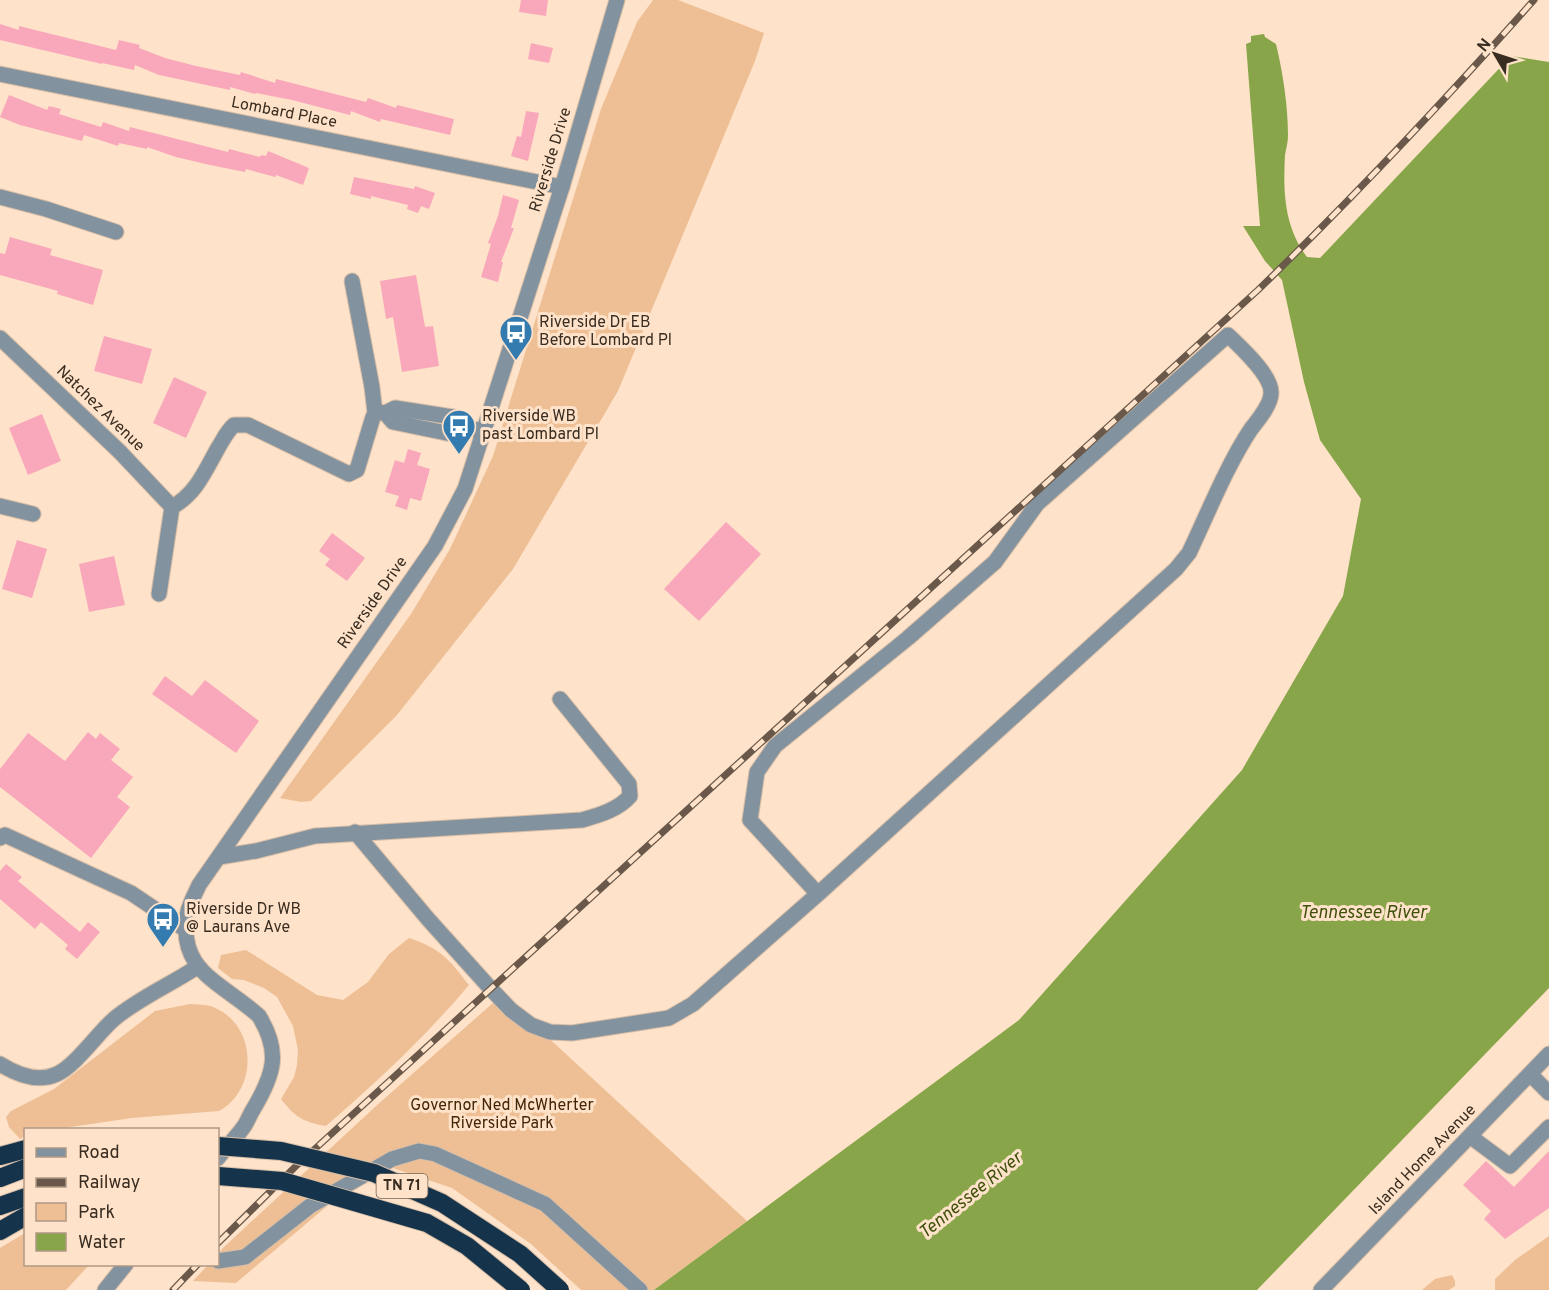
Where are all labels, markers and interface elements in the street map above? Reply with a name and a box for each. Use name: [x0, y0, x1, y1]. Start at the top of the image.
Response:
north arrow: [1465, 24, 1525, 84]
text: N: [1474, 35, 1496, 57]
street label: Lombard Place: [229, 93, 339, 133]
street label: Riverside Drive: [526, 105, 576, 215]
place label: Riverside Dr EB Before Lombard Pl: [539, 313, 672, 351]
bus stop icon: Riverside Dr EB Before Lombard Pl: [498, 314, 534, 361]
street label: Natchez Avenue: [52, 362, 148, 456]
place label: Riverside WB past Lombard Pl: [482, 407, 599, 445]
bus stop icon: Riverside WB past Lombard Pl: [441, 408, 477, 455]
street label: Riverside Drive: [334, 553, 412, 653]
place label: Riverside Dr WB @ Laurans Ave: [186, 900, 301, 938]
bus stop icon: Riverside Dr WB @ Laurans Ave: [145, 901, 181, 948]
water label: Tennessee River: [1300, 902, 1428, 925]
park label: Governor Ned McWherter Riverside Park: [410, 1096, 594, 1134]
street label: Island Home Avenue: [1365, 1101, 1481, 1219]
legend: [24, 1128, 219, 1266]
text: Road: [78, 1142, 120, 1165]
water label: Tennessee River: [915, 1146, 1029, 1245]
text: Railway: [78, 1172, 140, 1195]
road number: TN 71: [376, 1174, 428, 1198]
text: Park: [78, 1202, 115, 1225]
text: Water: [78, 1232, 125, 1255]

